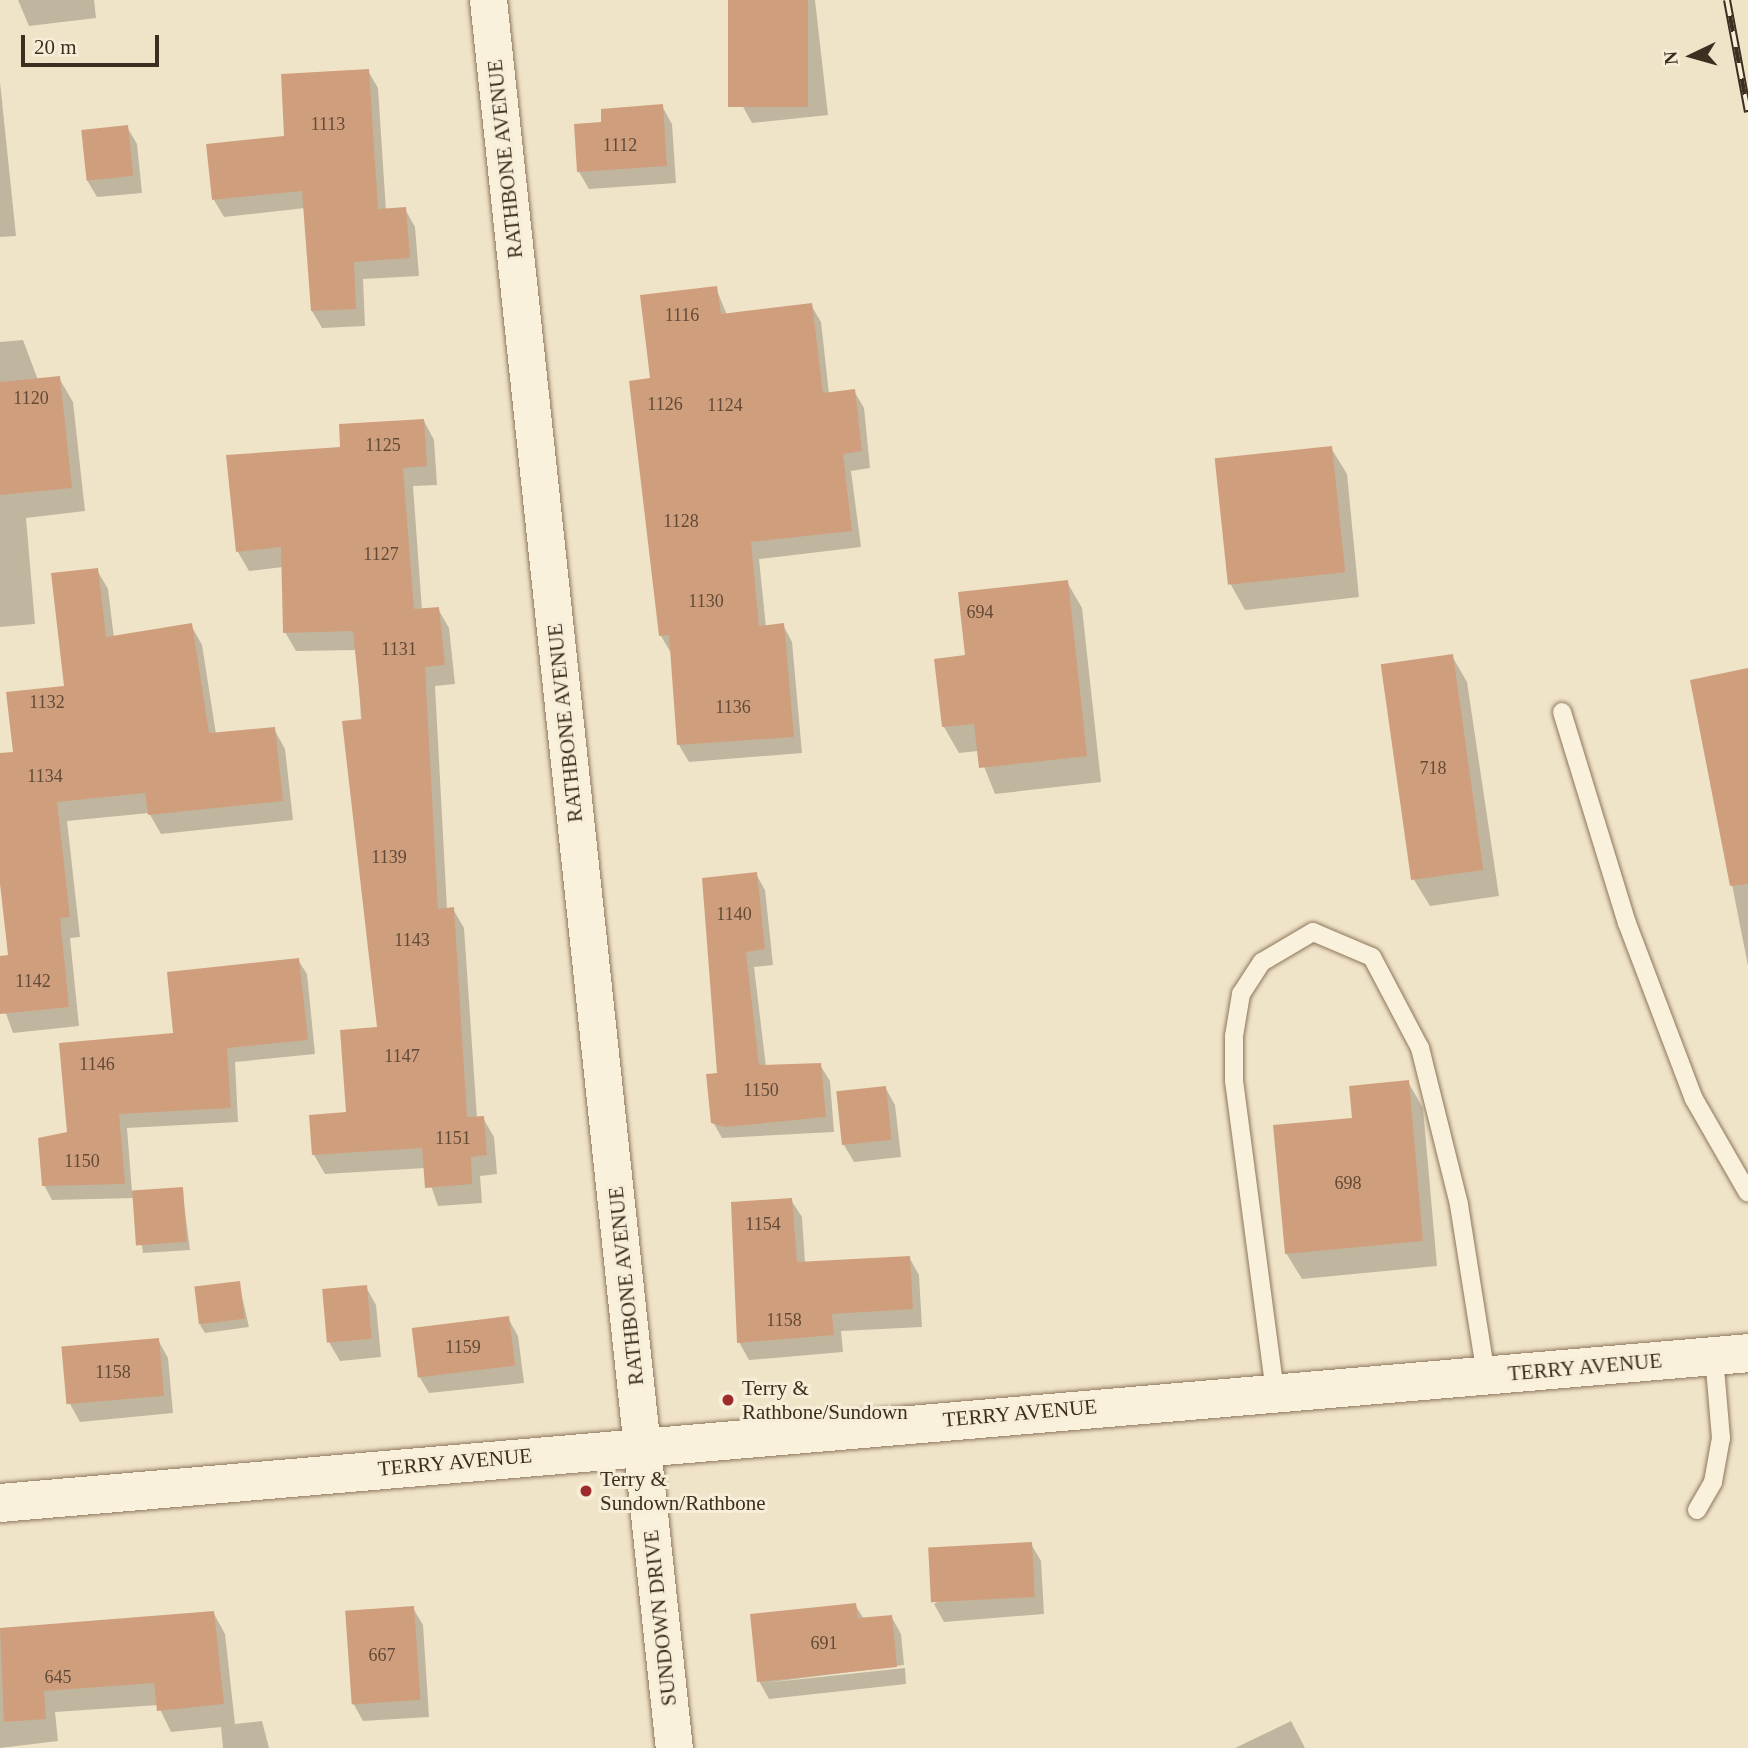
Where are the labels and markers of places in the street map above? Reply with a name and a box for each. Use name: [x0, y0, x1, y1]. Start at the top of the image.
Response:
place label: Terry & Rathbone/Sundown: [742, 1375, 908, 1425]
marker: Terry & Rathbone/Sundown: [720, 1392, 736, 1408]
place label: Terry & Sundown/Rathbone: [600, 1466, 766, 1516]
marker: Terry & Sundown/Rathbone: [578, 1483, 594, 1499]

